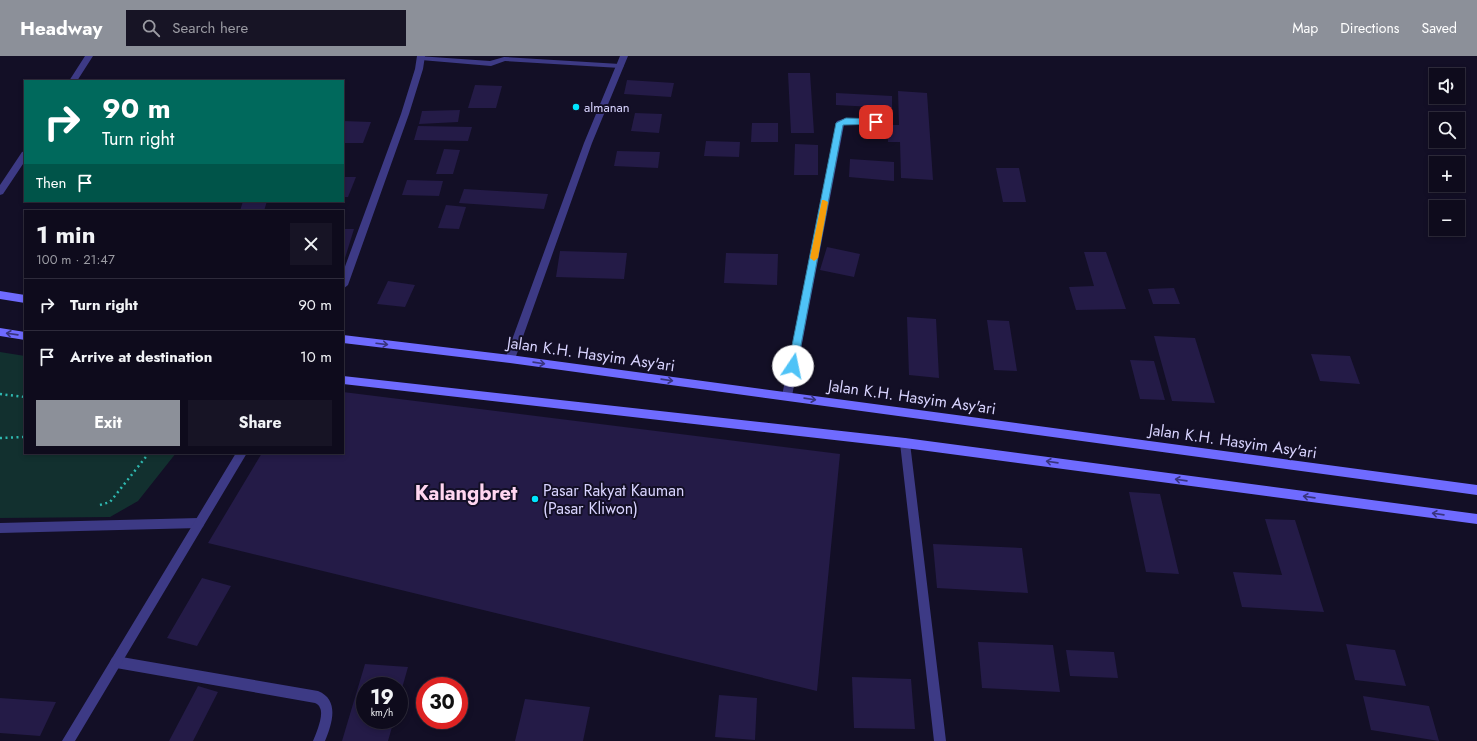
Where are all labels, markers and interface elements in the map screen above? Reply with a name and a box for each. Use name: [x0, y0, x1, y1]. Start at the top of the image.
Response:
search box: [126, 10, 406, 46]
text: Headway: [20, 15, 102, 42]
icon: search: [140, 17, 162, 39]
text: Search here: [172, 17, 248, 39]
text: Map: [1292, 18, 1318, 38]
text: Directions: [1340, 18, 1400, 38]
text: Saved: [1422, 18, 1457, 38]
map controls: [1429, 68, 1465, 236]
button: sound: [1429, 68, 1465, 104]
text: 90 m: [102, 88, 171, 129]
icon: right: [36, 96, 88, 148]
place label: almanan: [584, 98, 630, 117]
marker: almanan: [571, 102, 581, 112]
pin: [859, 105, 893, 139]
icon: arrive: [865, 111, 887, 133]
button: search: [1429, 112, 1465, 148]
text: Turn right: [102, 126, 174, 152]
button: +: [1429, 156, 1465, 192]
text: Then: [36, 172, 66, 194]
icon: arrive: [74, 172, 96, 194]
button: −: [1429, 200, 1465, 236]
text: 1 min: [36, 217, 96, 252]
button: close: [290, 223, 332, 265]
text: 100 m · 21:47: [36, 250, 115, 269]
icon: right: [36, 294, 58, 316]
text: Turn right: [70, 294, 138, 316]
text: 90 m: [298, 294, 332, 316]
one-way arrow: [6, 330, 19, 338]
street label: Jalan K.H. Hasyim Asy'ari: [504, 331, 676, 377]
one-way arrow: [375, 340, 388, 348]
position arrow: [772, 345, 814, 387]
icon: arrive: [36, 346, 58, 368]
text: Arrive at destination: [70, 346, 212, 368]
text: 10 m: [300, 346, 332, 368]
one-way arrow: [532, 359, 545, 367]
street label: Jalan K.H. Hasyim Asy'ari: [825, 374, 997, 420]
one-way arrow: [661, 376, 674, 384]
one-way arrow: [803, 396, 816, 403]
button: Exit: [36, 400, 180, 446]
button: Share: [188, 400, 332, 446]
street label: Jalan K.H. Hasyim Asy'ari: [1146, 418, 1318, 464]
one-way arrow: [1046, 459, 1059, 466]
one-way arrow: [1175, 476, 1188, 483]
district label: Kalangbret: [415, 479, 518, 508]
place label: Pasar Rakyat Kauman (Pasar Kliwon): [543, 479, 684, 520]
one-way arrow: [1303, 493, 1316, 500]
marker: Pasar Rakyat Kauman (Pasar Kliwon): [530, 494, 540, 504]
one-way arrow: [1432, 510, 1445, 518]
speed limit sign: 30: [416, 677, 468, 729]
text: 19: [370, 683, 394, 712]
text: km/h: [371, 705, 393, 720]

